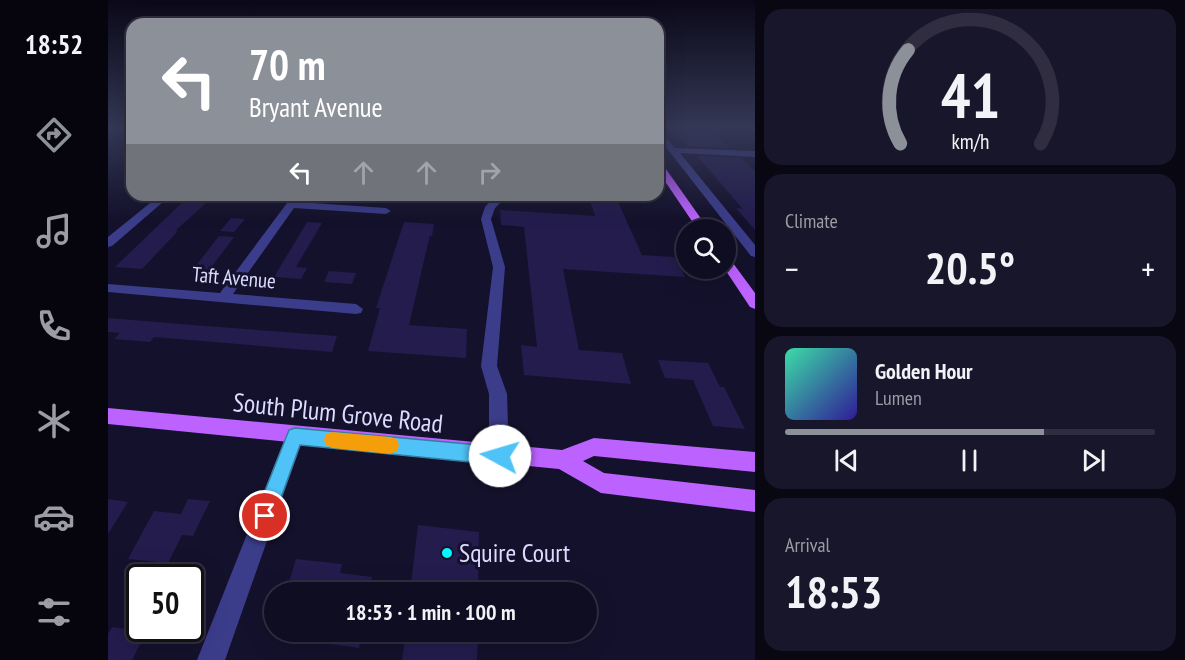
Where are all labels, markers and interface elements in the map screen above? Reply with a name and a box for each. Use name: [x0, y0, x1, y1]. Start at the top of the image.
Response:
text: 18:52: [25, 27, 83, 61]
text: 70 m: [249, 37, 326, 92]
icon: left: [150, 42, 228, 120]
text: 41: [940, 54, 1000, 135]
text: Bryant Avenue: [249, 90, 383, 124]
icon: directions: [33, 114, 75, 156]
text: km/h: [951, 127, 989, 155]
icon: left: [284, 156, 317, 189]
icon: ahead: [347, 156, 380, 189]
icon: ahead: [410, 156, 443, 189]
icon: right: [473, 156, 506, 189]
text: Climate: [785, 208, 838, 234]
icon: music: [33, 210, 75, 252]
map controls: [676, 219, 736, 279]
button: search: [676, 219, 736, 279]
text: 20.5°: [925, 238, 1015, 296]
text: −: [785, 247, 799, 290]
text: +: [1141, 247, 1155, 290]
street label: Taft Avenue: [191, 260, 277, 295]
icon: phone: [33, 305, 75, 347]
text: Golden Hour: [875, 357, 973, 385]
street label: South Plum Grove Road: [231, 385, 445, 440]
text: Lumen: [875, 385, 922, 411]
icon: climate: [33, 400, 75, 442]
position arrow: [468, 424, 532, 488]
icon: previous: [830, 444, 863, 477]
icon: pause: [953, 444, 986, 477]
icon: next: [1077, 444, 1110, 477]
pin: [239, 490, 290, 541]
icon: car: [33, 496, 75, 538]
icon: arrive: [248, 499, 281, 532]
text: Arrival: [785, 532, 830, 558]
place label: Squire Court: [459, 536, 570, 569]
marker: Squire Court: [440, 546, 454, 560]
text: 18:53: [785, 562, 882, 620]
speed limit sign: 50: [126, 564, 204, 642]
icon: filters: [33, 591, 75, 633]
text: 18:53 · 1 min · 100 m: [345, 598, 516, 626]

